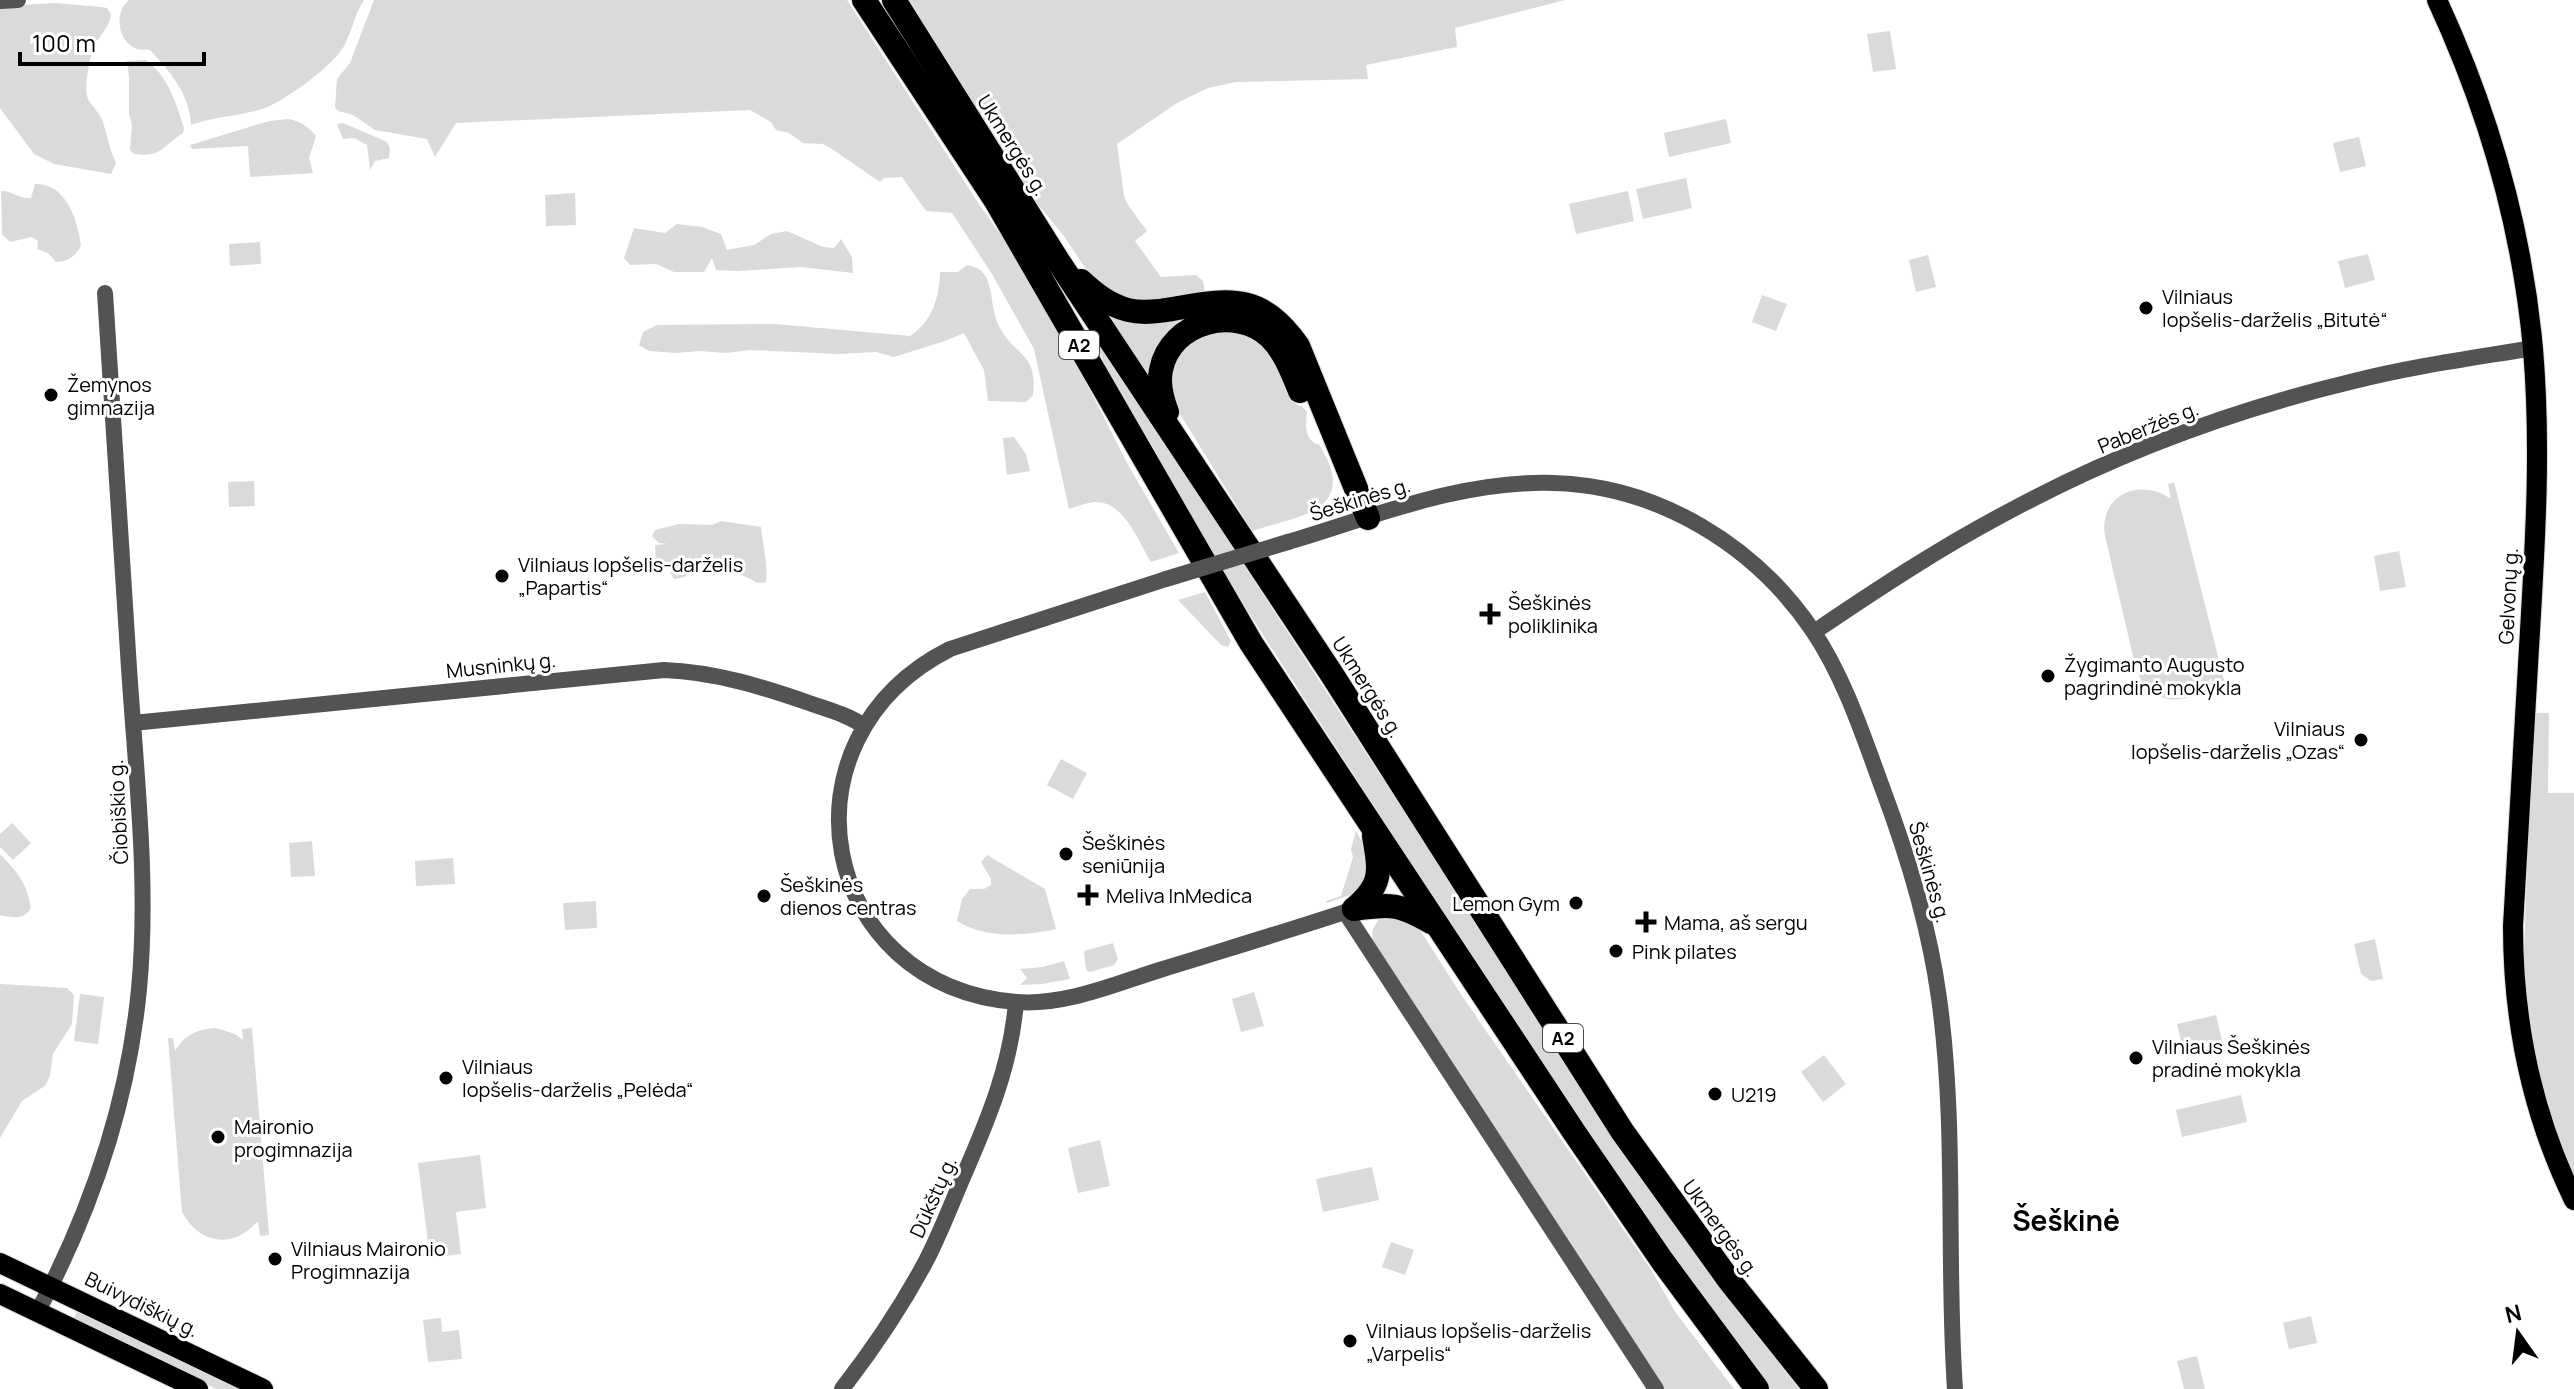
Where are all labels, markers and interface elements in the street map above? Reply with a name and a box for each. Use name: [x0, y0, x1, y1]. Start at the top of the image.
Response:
scale bar: [20, 16, 204, 66]
text: 100 m: [32, 26, 96, 59]
street label: Ukmergės g.: [971, 89, 1055, 201]
place label: Vilniaus lopšelis-darželis „Bitutė“: [2162, 283, 2388, 333]
marker: Vilniaus lopšelis-darželis „Bitutė“: [2137, 299, 2155, 317]
road number: A2: [1059, 331, 1099, 359]
place label: Žemynos gimnazija: [67, 371, 155, 421]
marker: Žemynos gimnazija: [42, 386, 60, 404]
street label: Paberžės g.: [2094, 395, 2202, 459]
street label: Šeškinės g.: [1306, 471, 1414, 527]
street label: Gelvonų g.: [2492, 547, 2524, 645]
place label: Vilniaus lopšelis-darželis „Papartis“: [518, 551, 743, 601]
marker: Vilniaus lopšelis-darželis „Papartis“: [493, 567, 511, 585]
place label: Šeškinės poliklinika: [1508, 589, 1598, 639]
marker: Šeškinės poliklinika: [1479, 603, 1501, 625]
street label: Ukmergės g.: [1326, 631, 1410, 743]
street label: Musninkų g.: [445, 646, 557, 684]
place label: Žygimanto Augusto pagrindinė mokykla: [2064, 651, 2245, 701]
marker: Žygimanto Augusto pagrindinė mokykla: [2039, 667, 2057, 685]
place label: Vilniaus lopšelis-darželis „Ozas“: [2131, 715, 2345, 765]
marker: Vilniaus lopšelis-darželis „Ozas“: [2352, 731, 2370, 749]
street label: Čiobiškio g.: [102, 759, 134, 865]
street label: Šeškinės g.: [1903, 818, 1957, 926]
place label: Šeškinės seniūnija: [1082, 829, 1165, 879]
marker: Šeškinės seniūnija: [1057, 845, 1075, 863]
place label: Šeškinės dienos centras: [780, 871, 916, 921]
place label: Meliva InMedica: [1106, 882, 1252, 909]
marker: Meliva InMedica: [1077, 884, 1099, 906]
marker: Šeškinės dienos centras: [755, 887, 773, 905]
place label: Lemon Gym: [1452, 890, 1560, 917]
marker: Lemon Gym: [1567, 894, 1585, 912]
place label: Mama, aš sergu: [1664, 909, 1808, 936]
marker: Mama, aš sergu: [1635, 911, 1657, 933]
place label: Pink pilates: [1632, 938, 1737, 965]
marker: Pink pilates: [1607, 942, 1625, 960]
road number: A2: [1543, 1024, 1583, 1052]
place label: Vilniaus Šeškinės pradinė mokykla: [2152, 1033, 2310, 1083]
marker: Vilniaus Šeškinės pradinė mokykla: [2127, 1049, 2145, 1067]
place label: Vilniaus lopšelis-darželis „Pelėda“: [462, 1053, 693, 1103]
marker: Vilniaus lopšelis-darželis „Pelėda“: [437, 1069, 455, 1087]
place label: U219: [1731, 1081, 1777, 1108]
marker: U219: [1706, 1085, 1724, 1103]
place label: Maironio progimnazija: [234, 1113, 353, 1163]
marker: Maironio progimnazija: [209, 1128, 227, 1146]
street label: Dūkštų g.: [903, 1152, 963, 1242]
street label: Ukmergės g.: [1676, 1174, 1766, 1282]
district label: Šeškinė: [2012, 1201, 2120, 1239]
place label: Vilniaus Maironio Progimnazija: [291, 1235, 446, 1285]
marker: Vilniaus Maironio Progimnazija: [266, 1250, 284, 1268]
street label: Buivydiškių g.: [81, 1265, 203, 1343]
north arrow: [2478, 1293, 2558, 1373]
text: N: [2502, 1297, 2524, 1330]
place label: Vilniaus lopšelis-darželis „Varpelis“: [1366, 1317, 1591, 1367]
marker: Vilniaus lopšelis-darželis „Varpelis“: [1341, 1332, 1359, 1350]

